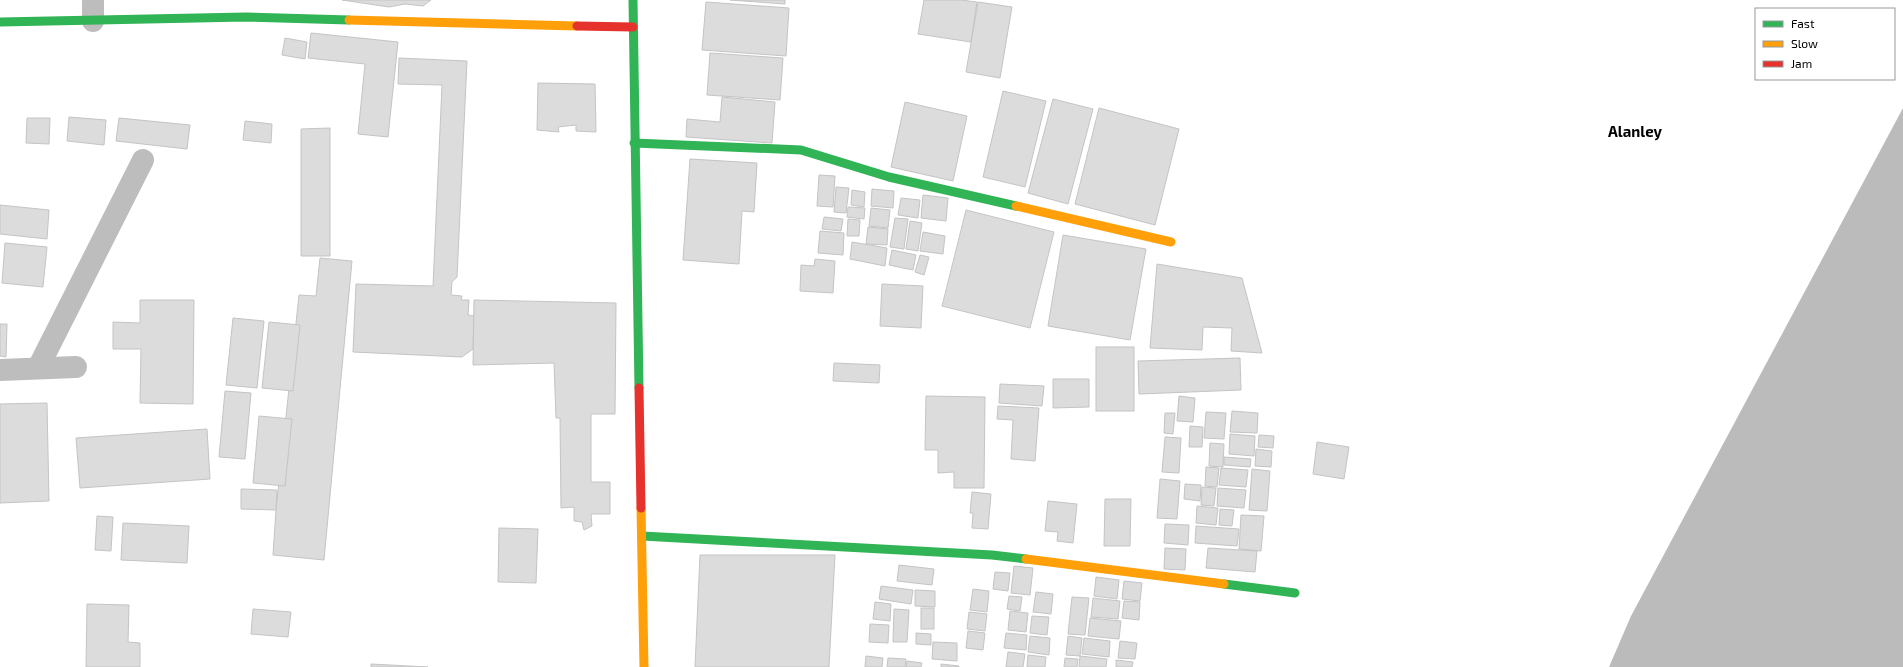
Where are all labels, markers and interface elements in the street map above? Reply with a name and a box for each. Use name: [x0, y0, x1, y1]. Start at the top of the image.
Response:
legend: [1755, 8, 1895, 80]
text: Fast: [1791, 16, 1815, 30]
text: Slow: [1791, 36, 1818, 50]
text: Jam: [1791, 56, 1812, 70]
district label: Alanley: [1608, 122, 1663, 141]

